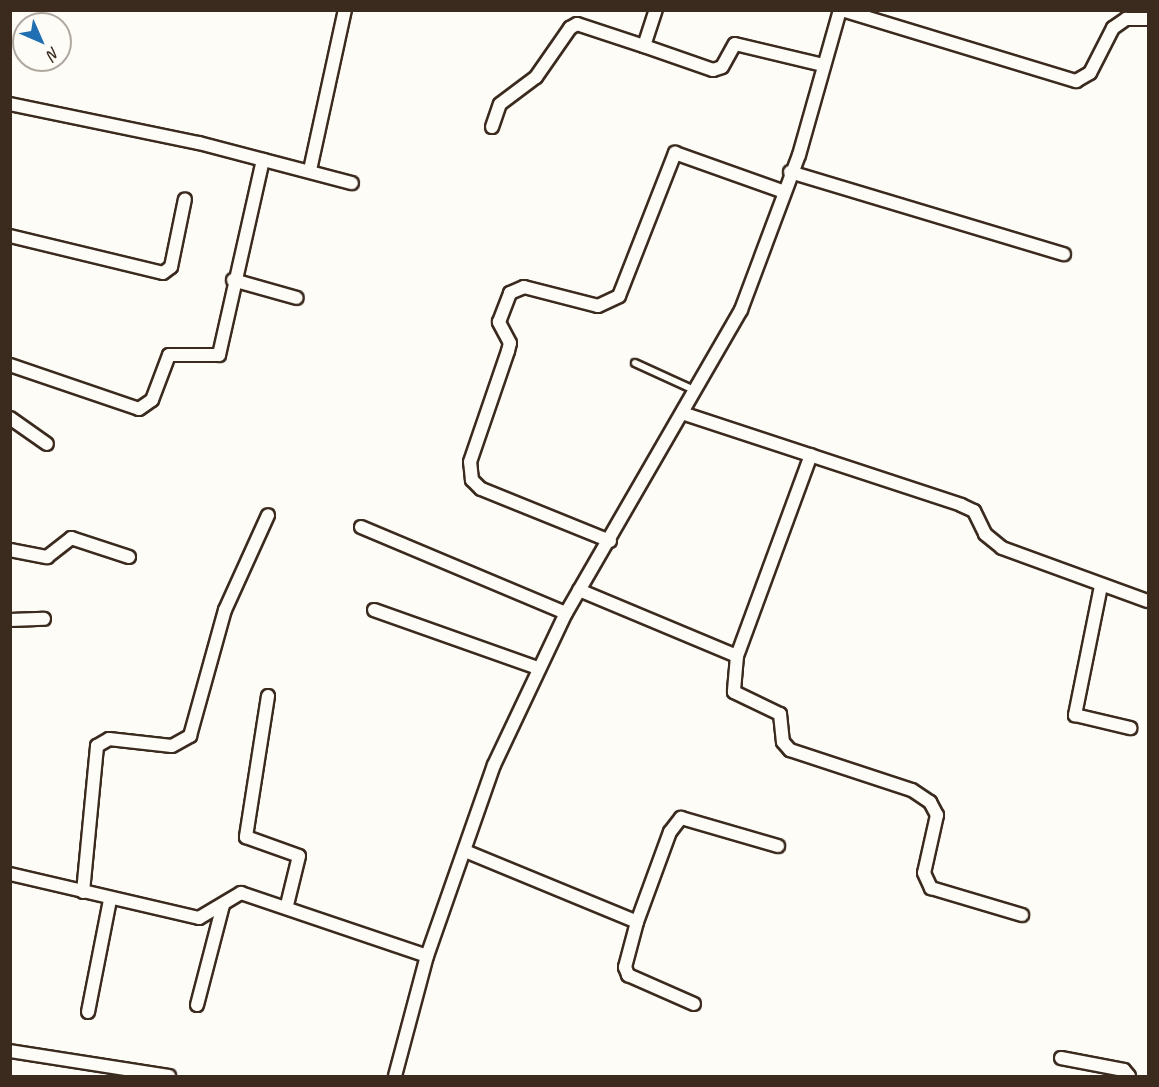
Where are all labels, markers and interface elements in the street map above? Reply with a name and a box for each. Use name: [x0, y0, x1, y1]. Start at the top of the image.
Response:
north arrow: [12, 12, 72, 72]
text: N: [43, 43, 64, 64]

